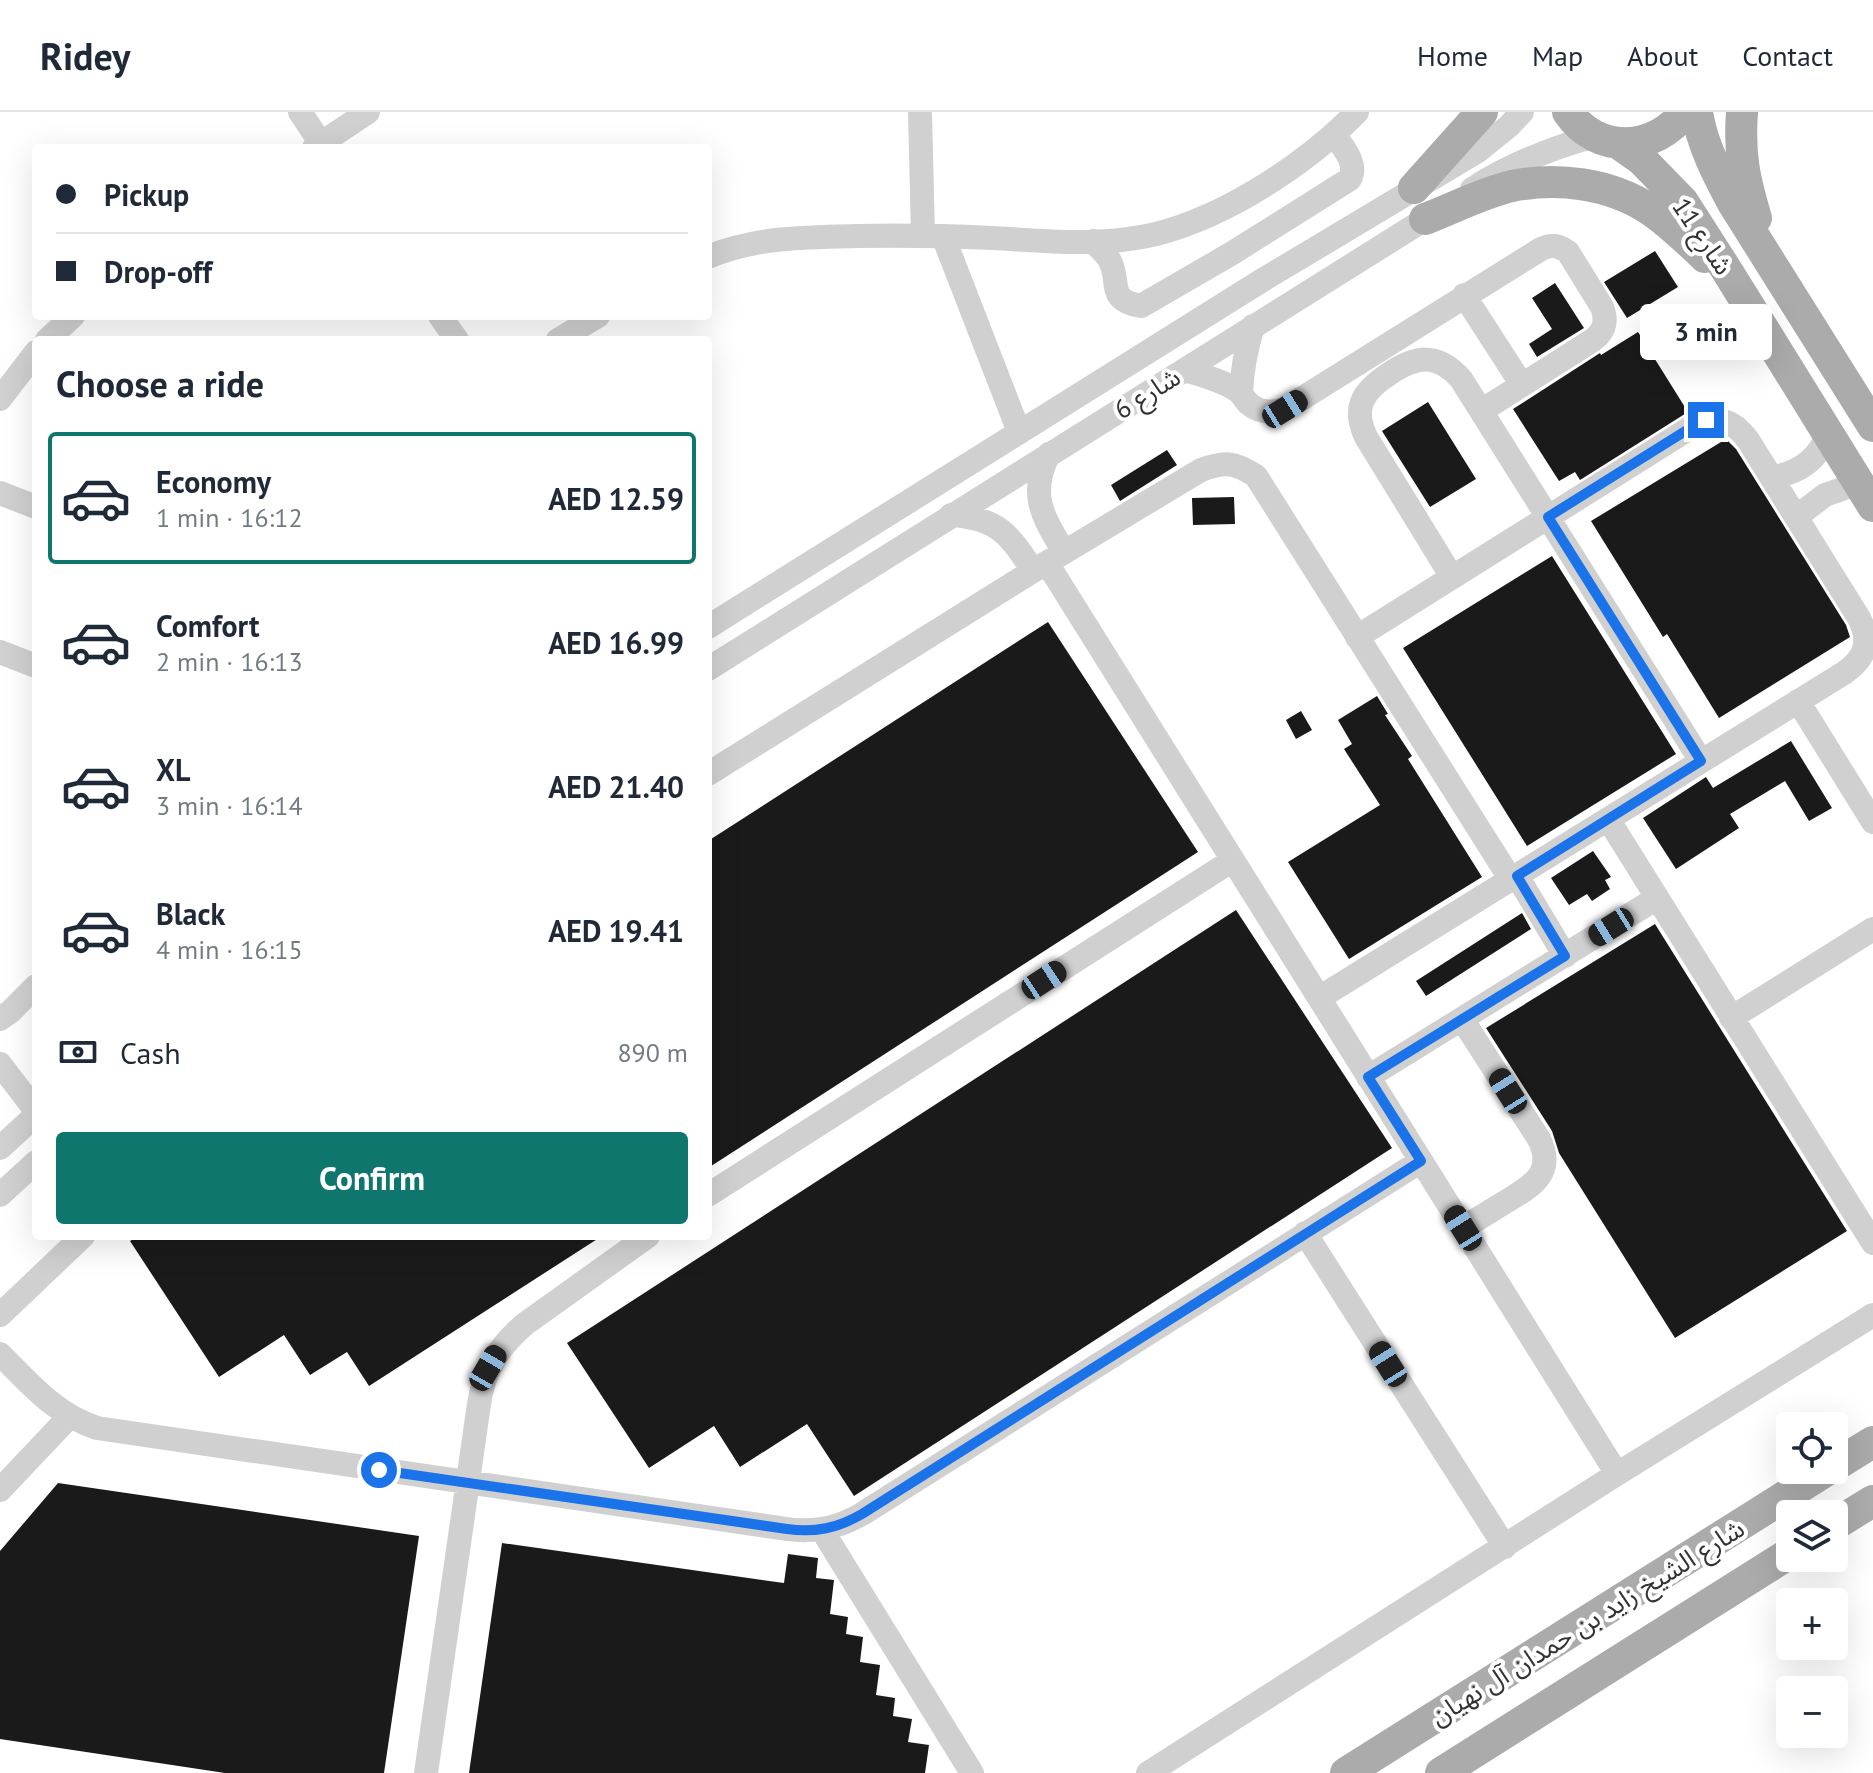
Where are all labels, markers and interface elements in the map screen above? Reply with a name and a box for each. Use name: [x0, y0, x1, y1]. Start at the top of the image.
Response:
text: Ridey: [40, 31, 131, 80]
text: Home: [1417, 37, 1488, 74]
text: Map: [1532, 37, 1583, 74]
text: About: [1627, 37, 1698, 74]
text: Contact: [1742, 37, 1833, 74]
text: Pickup: [104, 175, 189, 214]
street label: شارع 11: [1663, 191, 1741, 283]
text: Drop-off: [104, 252, 212, 291]
callout: 3 min: [1640, 304, 1772, 360]
text: 3 min: [1674, 315, 1738, 348]
text: Choose a ride: [56, 360, 264, 407]
street label: شارع 6: [1108, 360, 1188, 429]
car: [1258, 386, 1312, 432]
route end: [1688, 402, 1724, 438]
icon: car: [60, 462, 132, 534]
text: Economy: [156, 462, 271, 501]
text: AED 12.59: [548, 479, 684, 518]
text: 1 min · 16:12: [156, 501, 303, 534]
icon: car: [60, 606, 132, 678]
text: Comfort: [156, 606, 259, 645]
text: AED 16.99: [548, 623, 684, 662]
text: 2 min · 16:13: [156, 645, 303, 678]
icon: car: [60, 750, 132, 822]
text: XL: [156, 750, 190, 789]
text: AED 21.40: [548, 767, 684, 806]
text: 3 min · 16:14: [156, 789, 303, 822]
icon: car: [60, 894, 132, 966]
text: Black: [156, 894, 225, 933]
car: [1584, 904, 1638, 950]
text: AED 19.41: [548, 911, 684, 950]
text: 4 min · 16:15: [156, 933, 303, 966]
car: [1017, 957, 1071, 1003]
icon: cash: [56, 1030, 100, 1074]
text: Cash: [120, 1033, 181, 1072]
text: 890 m: [617, 1036, 688, 1069]
car: [1485, 1064, 1531, 1118]
button: Confirm: [56, 1132, 688, 1224]
car: [1440, 1201, 1486, 1255]
car: [1365, 1337, 1411, 1391]
car: [466, 1341, 510, 1395]
map controls: [1776, 1412, 1848, 1748]
button: locate: [1776, 1412, 1848, 1484]
route start: [361, 1452, 397, 1488]
button: layers: [1776, 1500, 1848, 1572]
street label: شارع الشيخ زايد بن حمدان آل نهيان: [1424, 1512, 1752, 1736]
button: +: [1776, 1588, 1848, 1660]
button: −: [1776, 1676, 1848, 1748]

